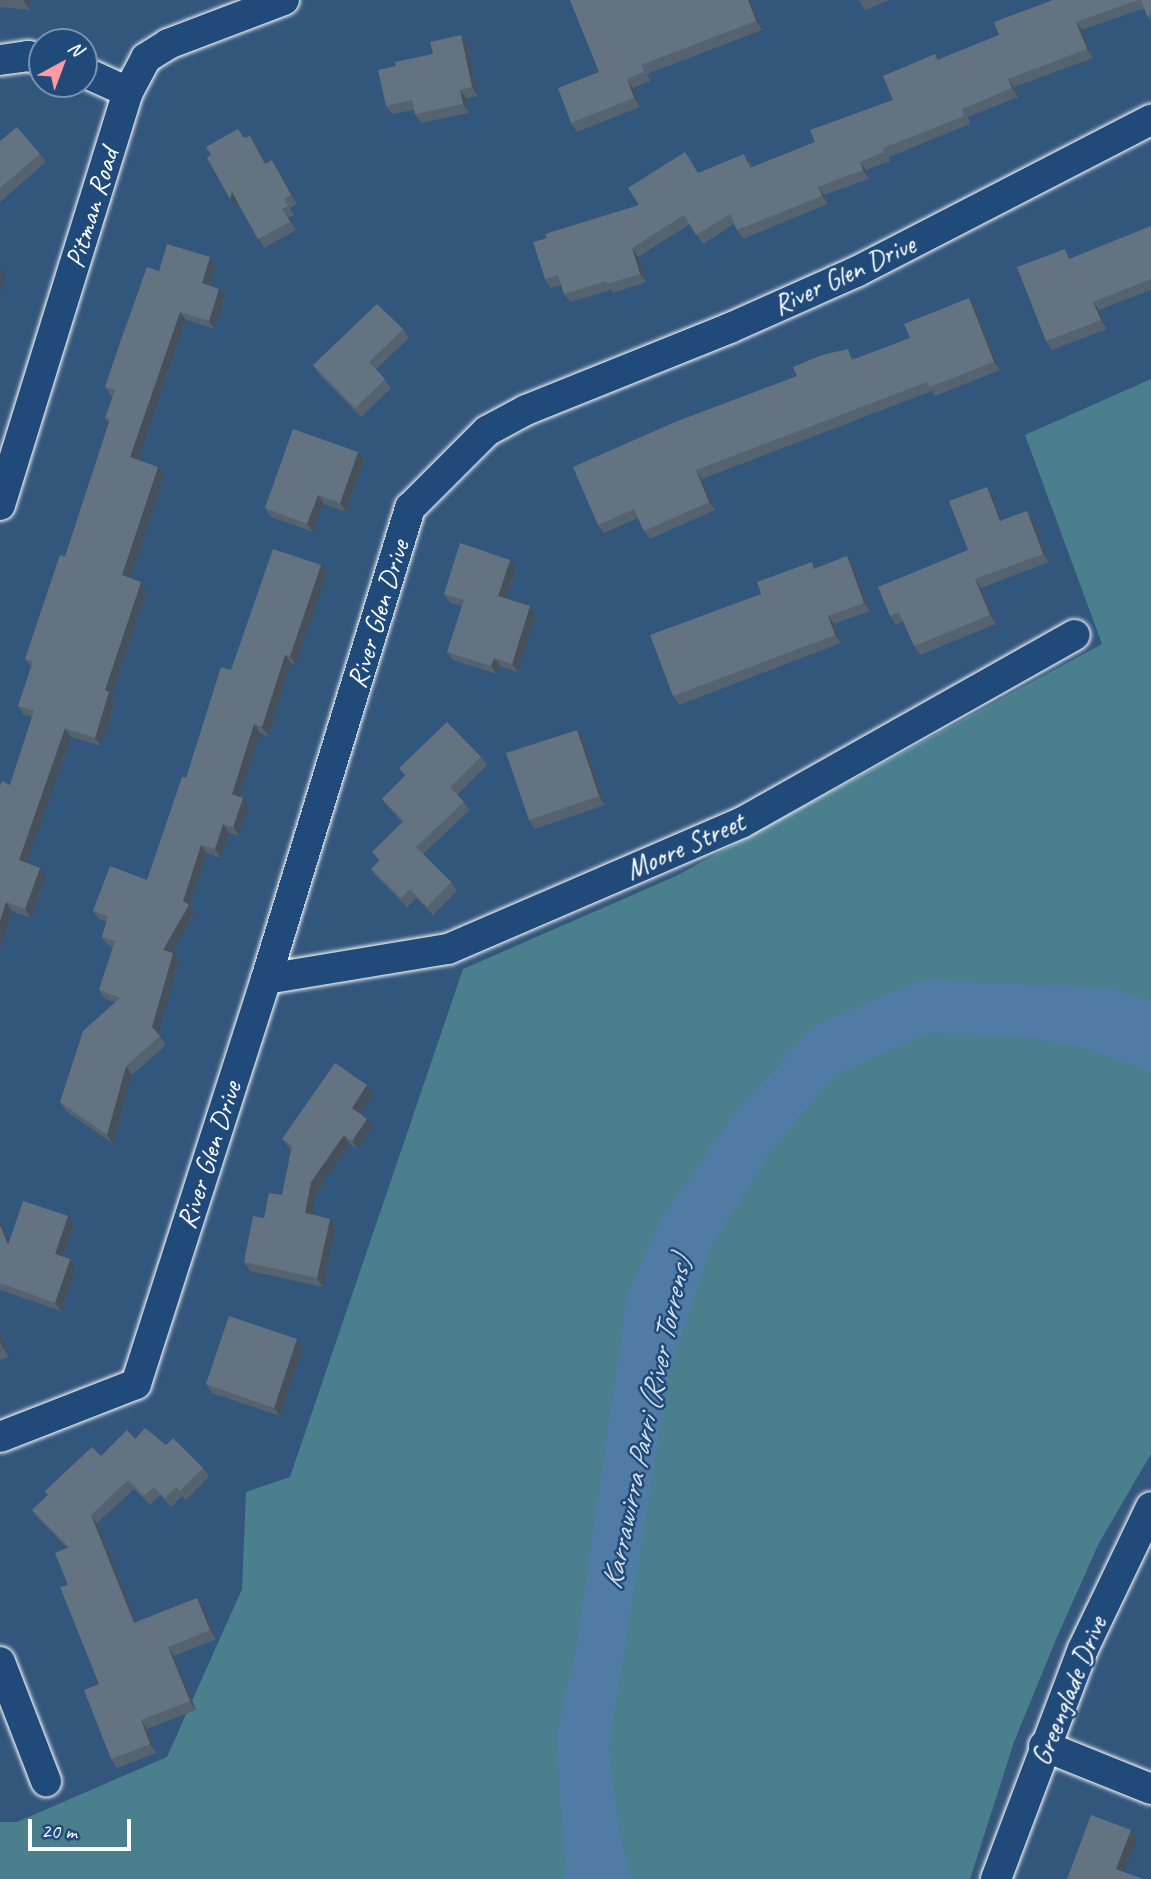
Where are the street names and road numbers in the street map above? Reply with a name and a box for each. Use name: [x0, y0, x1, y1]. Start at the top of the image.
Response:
street label: Pitman Road: [58, 145, 126, 271]
street label: River Glen Drive: [767, 227, 921, 323]
street label: River Glen Drive: [340, 536, 416, 692]
street label: Moore Street: [620, 805, 750, 887]
street label: River Glen Drive: [169, 1077, 249, 1233]
street label: Greenglade Drive: [1024, 1612, 1114, 1770]

